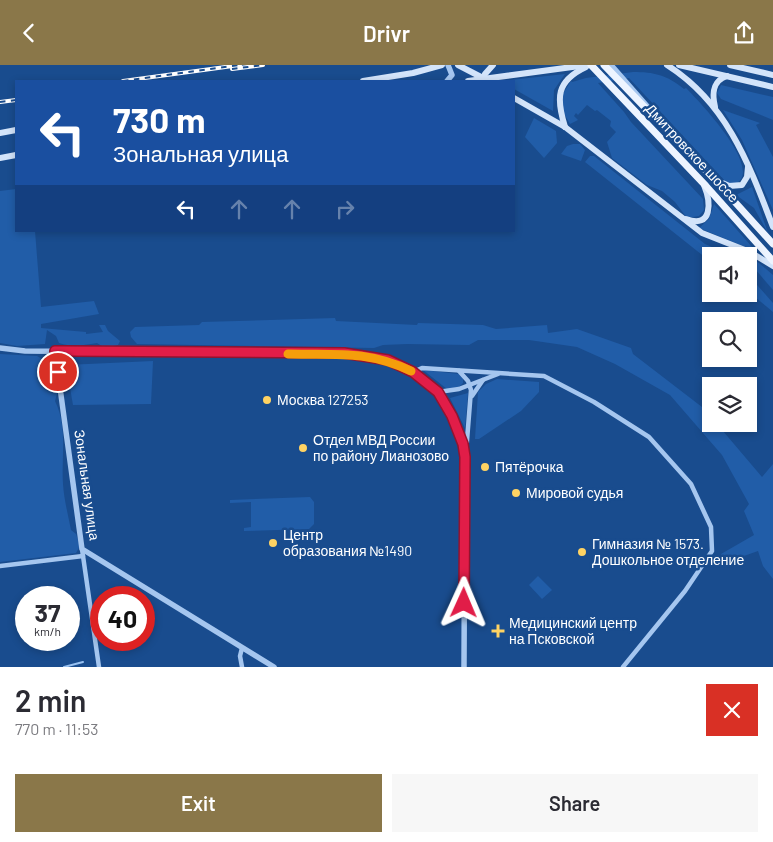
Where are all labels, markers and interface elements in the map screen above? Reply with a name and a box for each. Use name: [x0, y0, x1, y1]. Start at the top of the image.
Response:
icon: back: [15, 19, 43, 47]
icon: share: [730, 19, 758, 47]
text: Drivr: [363, 20, 410, 46]
text: 730 m: [113, 98, 205, 140]
icon: left: [30, 100, 95, 165]
street label: Дмитровское шоссе: [642, 100, 743, 206]
text: Зональная улица: [113, 140, 288, 166]
icon: left: [172, 195, 200, 223]
icon: ahead: [225, 195, 253, 223]
icon: ahead: [278, 195, 306, 223]
icon: right: [331, 195, 359, 223]
map controls: [702, 247, 757, 432]
button: sound: [702, 247, 757, 302]
button: search: [702, 312, 757, 367]
pin: [37, 351, 79, 393]
icon: arrive: [44, 358, 72, 386]
button: layers: [702, 377, 757, 432]
place label: Москва 127253: [277, 391, 369, 408]
marker: Москва 127253: [261, 394, 273, 406]
street label: Зональная улица: [71, 428, 104, 542]
place label: Отдел МВД России по району Лианозово: [313, 431, 449, 464]
marker: Отдел МВД России по району Лианозово: [297, 442, 309, 454]
place label: Пятёрочка: [495, 458, 564, 475]
marker: Пятёрочка: [479, 461, 491, 473]
place label: Мировой судья: [526, 484, 623, 501]
marker: Мировой судья: [510, 487, 522, 499]
place label: Центр образования №1490: [283, 526, 412, 559]
place label: Гимназия № 1573. Дошкольное отделение: [592, 535, 744, 568]
marker: Центр образования №1490: [267, 537, 279, 549]
marker: Гимназия № 1573. Дошкольное отделение: [576, 546, 588, 558]
position arrow: [437, 576, 489, 628]
speed limit sign: 40: [90, 586, 155, 651]
text: 37: [35, 597, 60, 627]
place label: Медицинский центр на Псковской: [509, 614, 637, 647]
text: km/h: [34, 624, 61, 638]
marker: Медицинский центр на Псковской: [491, 624, 505, 638]
text: 2 min: [15, 682, 86, 718]
button: close: [706, 684, 758, 736]
text: 770 m · 11:53: [15, 719, 99, 738]
button: Exit: [15, 774, 382, 832]
button: Share: [392, 774, 758, 832]

